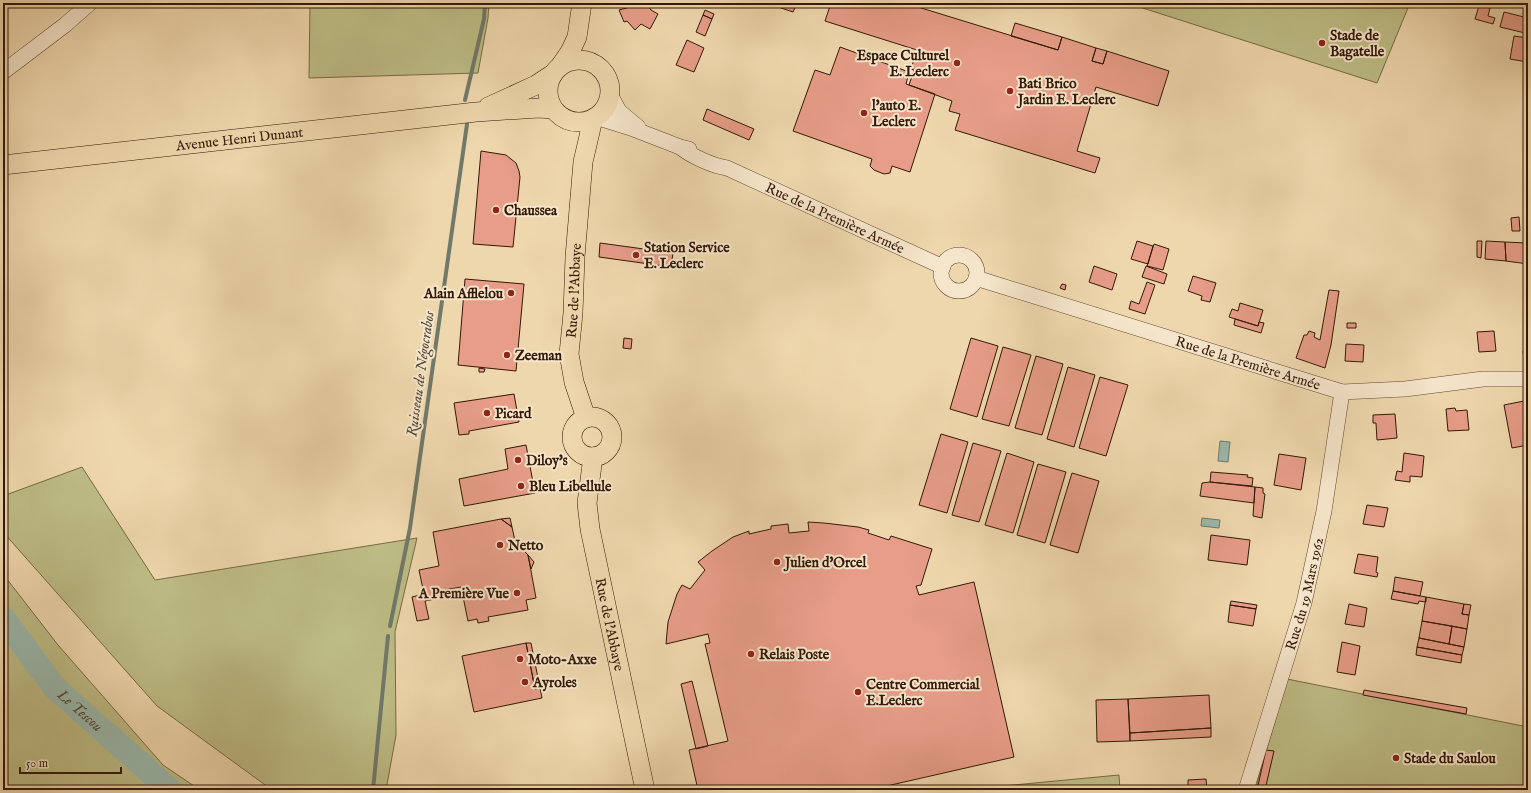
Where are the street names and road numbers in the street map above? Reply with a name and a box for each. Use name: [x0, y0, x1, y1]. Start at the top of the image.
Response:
street label: Avenue Henri Dunant: [174, 123, 304, 156]
street label: Rue de la Première Armée: [763, 179, 908, 258]
street label: Rue de l'Abbaye: [563, 242, 586, 339]
street label: Rue de la Première Armée: [1173, 333, 1323, 395]
street label: Rue du 19 Mars 1962: [1282, 535, 1328, 652]
street label: Rue de l'Abbaye: [591, 576, 628, 673]

